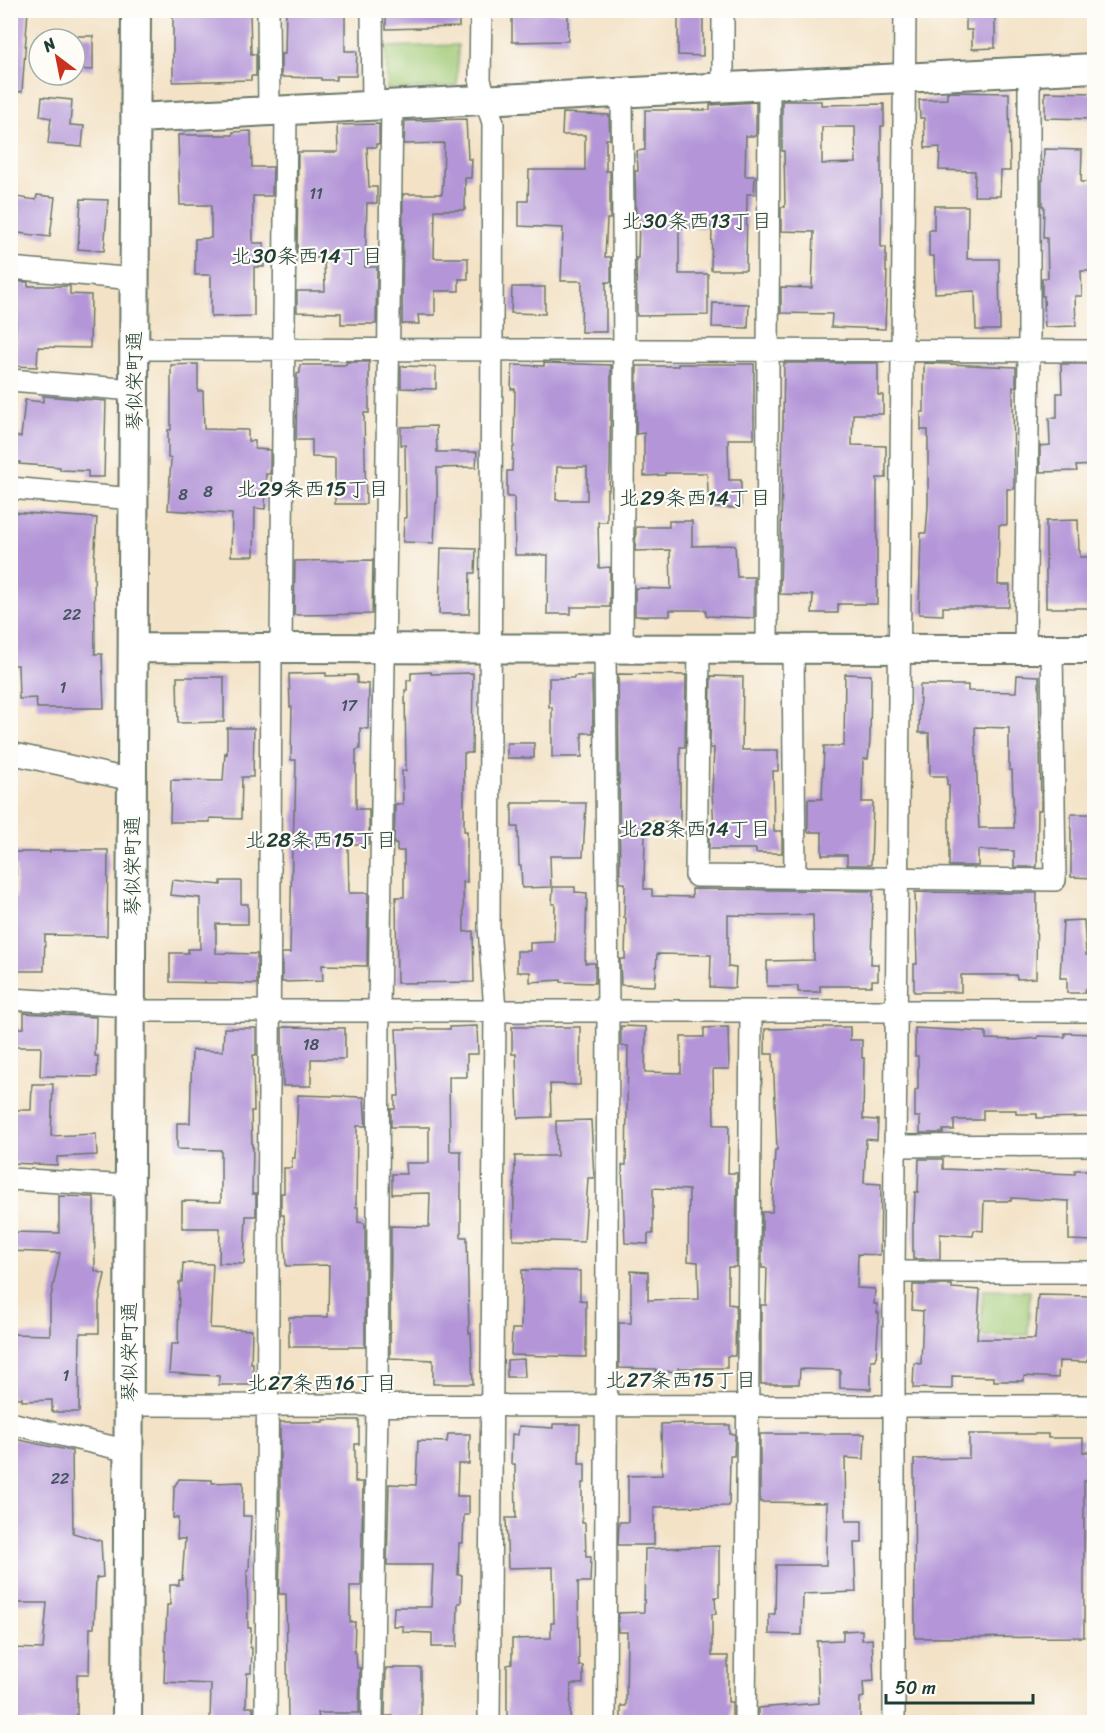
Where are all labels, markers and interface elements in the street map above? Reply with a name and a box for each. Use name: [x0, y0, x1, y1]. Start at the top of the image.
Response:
north arrow: [27, 27, 87, 87]
text: N: [36, 29, 62, 60]
house number: 11: [309, 179, 323, 208]
district label: 北30条西13丁目: [622, 202, 772, 240]
district label: 北30条西14丁目: [231, 237, 383, 275]
street label: 琴似栄町通: [117, 331, 152, 431]
district label: 北29条西15丁目: [237, 470, 389, 508]
house number: 8: [203, 477, 213, 506]
district label: 北29条西14丁目: [619, 479, 771, 517]
house number: 8: [178, 480, 188, 509]
house number: 22: [63, 600, 81, 629]
house number: 1: [60, 673, 67, 702]
house number: 17: [341, 691, 358, 720]
district label: 北28条西14丁目: [619, 810, 771, 848]
street label: 琴似栄町通: [115, 816, 150, 916]
district label: 北28条西15丁目: [245, 821, 397, 859]
house number: 18: [303, 1030, 320, 1059]
street label: 琴似栄町通: [112, 1302, 147, 1402]
house number: 1: [63, 1361, 70, 1390]
district label: 北27条西15丁目: [606, 1361, 756, 1399]
district label: 北27条西16丁目: [247, 1364, 397, 1402]
house number: 22: [51, 1464, 69, 1493]
scale bar: [886, 1667, 1033, 1705]
text: 50 m: [895, 1672, 936, 1704]

